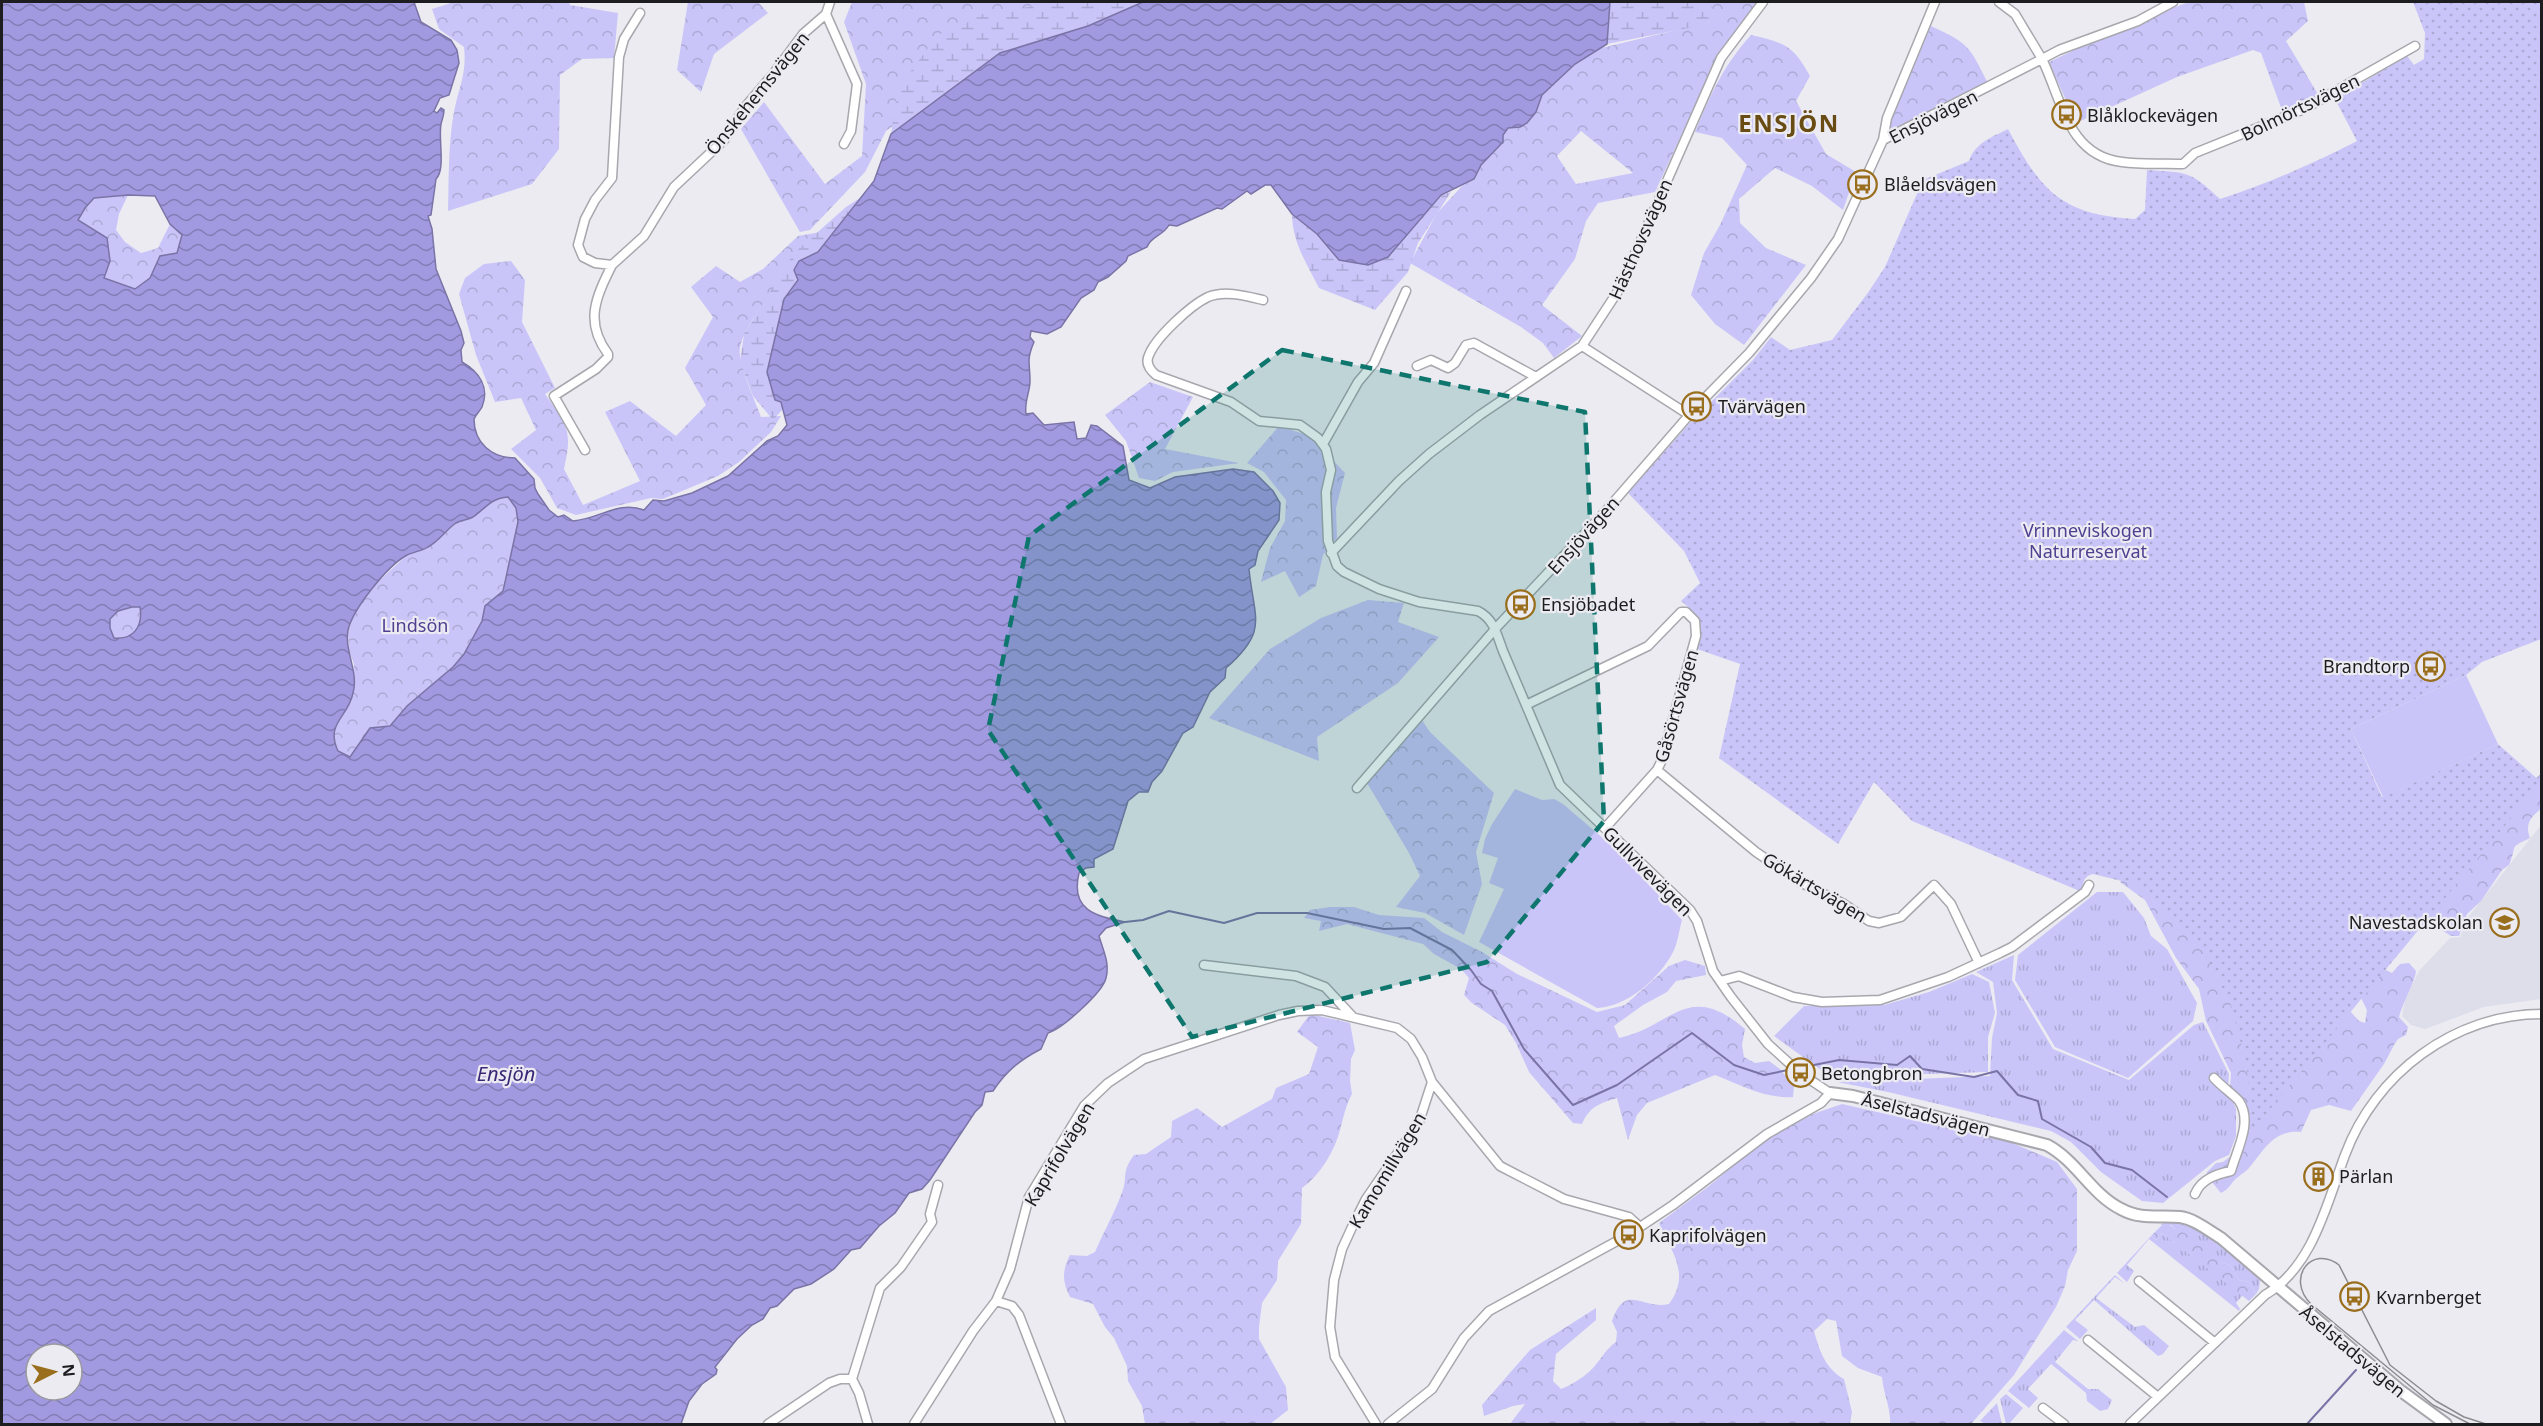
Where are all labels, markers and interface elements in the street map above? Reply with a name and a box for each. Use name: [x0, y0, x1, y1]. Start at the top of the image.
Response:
street label: Önskehemsvägen: [700, 26, 814, 160]
street label: Bolmörtsvägen: [2237, 68, 2363, 146]
street label: Ensjövägen: [1885, 83, 1981, 149]
bus stop icon: Blåklockevägen: [2050, 99, 2082, 131]
place label: Blåklockevägen: [2087, 103, 2218, 127]
district label: ENSJÖN: [1738, 106, 1840, 139]
bus stop icon: Blåeldsvägen: [1847, 168, 1879, 200]
place label: Blåeldsvägen: [1884, 172, 1997, 196]
street label: Hästhovsvägen: [1603, 175, 1677, 303]
bus stop icon: Tvärvägen: [1681, 390, 1713, 422]
place label: Tvärvägen: [1718, 394, 1806, 418]
street label: Ensjövägen: [1542, 491, 1624, 579]
park label: Vrinneviskogen Naturreservat: [2023, 518, 2153, 563]
bus stop icon: Ensjöbadet: [1504, 588, 1536, 620]
place label: Ensjöbadet: [1541, 592, 1636, 616]
park label: Lindsön: [382, 613, 448, 637]
street label: Gåsörtsvägen: [1648, 647, 1704, 765]
bus stop icon: Brandtorp: [2415, 650, 2447, 682]
place label: Brandtorp: [2323, 654, 2410, 678]
street label: Gullvivevägen: [1598, 821, 1698, 921]
street label: Gökärtsvägen: [1758, 846, 1872, 928]
school or university icon: Navestadskolan: [2488, 906, 2520, 938]
place label: Navestadskolan: [2349, 910, 2483, 934]
bus stop icon: Betongbron: [1784, 1057, 1816, 1089]
water label: Ensjön: [477, 1060, 535, 1087]
place label: Betongbron: [1821, 1061, 1923, 1085]
street label: Åselstadsvägen: [1859, 1086, 1993, 1142]
street label: Kaprifolvägen: [1018, 1097, 1100, 1211]
street label: Kamomillvägen: [1343, 1108, 1431, 1232]
building icon: Pärlan: [2302, 1160, 2334, 1192]
place label: Pärlan: [2339, 1164, 2393, 1188]
bus stop icon: Kaprifolvägen: [1612, 1219, 1644, 1251]
place label: Kaprifolvägen: [1649, 1223, 1767, 1247]
bus stop icon: Kvarnberget: [2339, 1281, 2371, 1313]
place label: Kvarnberget: [2376, 1285, 2482, 1309]
street label: Åselstadsvägen: [2295, 1300, 2411, 1402]
north arrow: [24, 1342, 84, 1402]
text: N: [57, 1363, 81, 1378]

